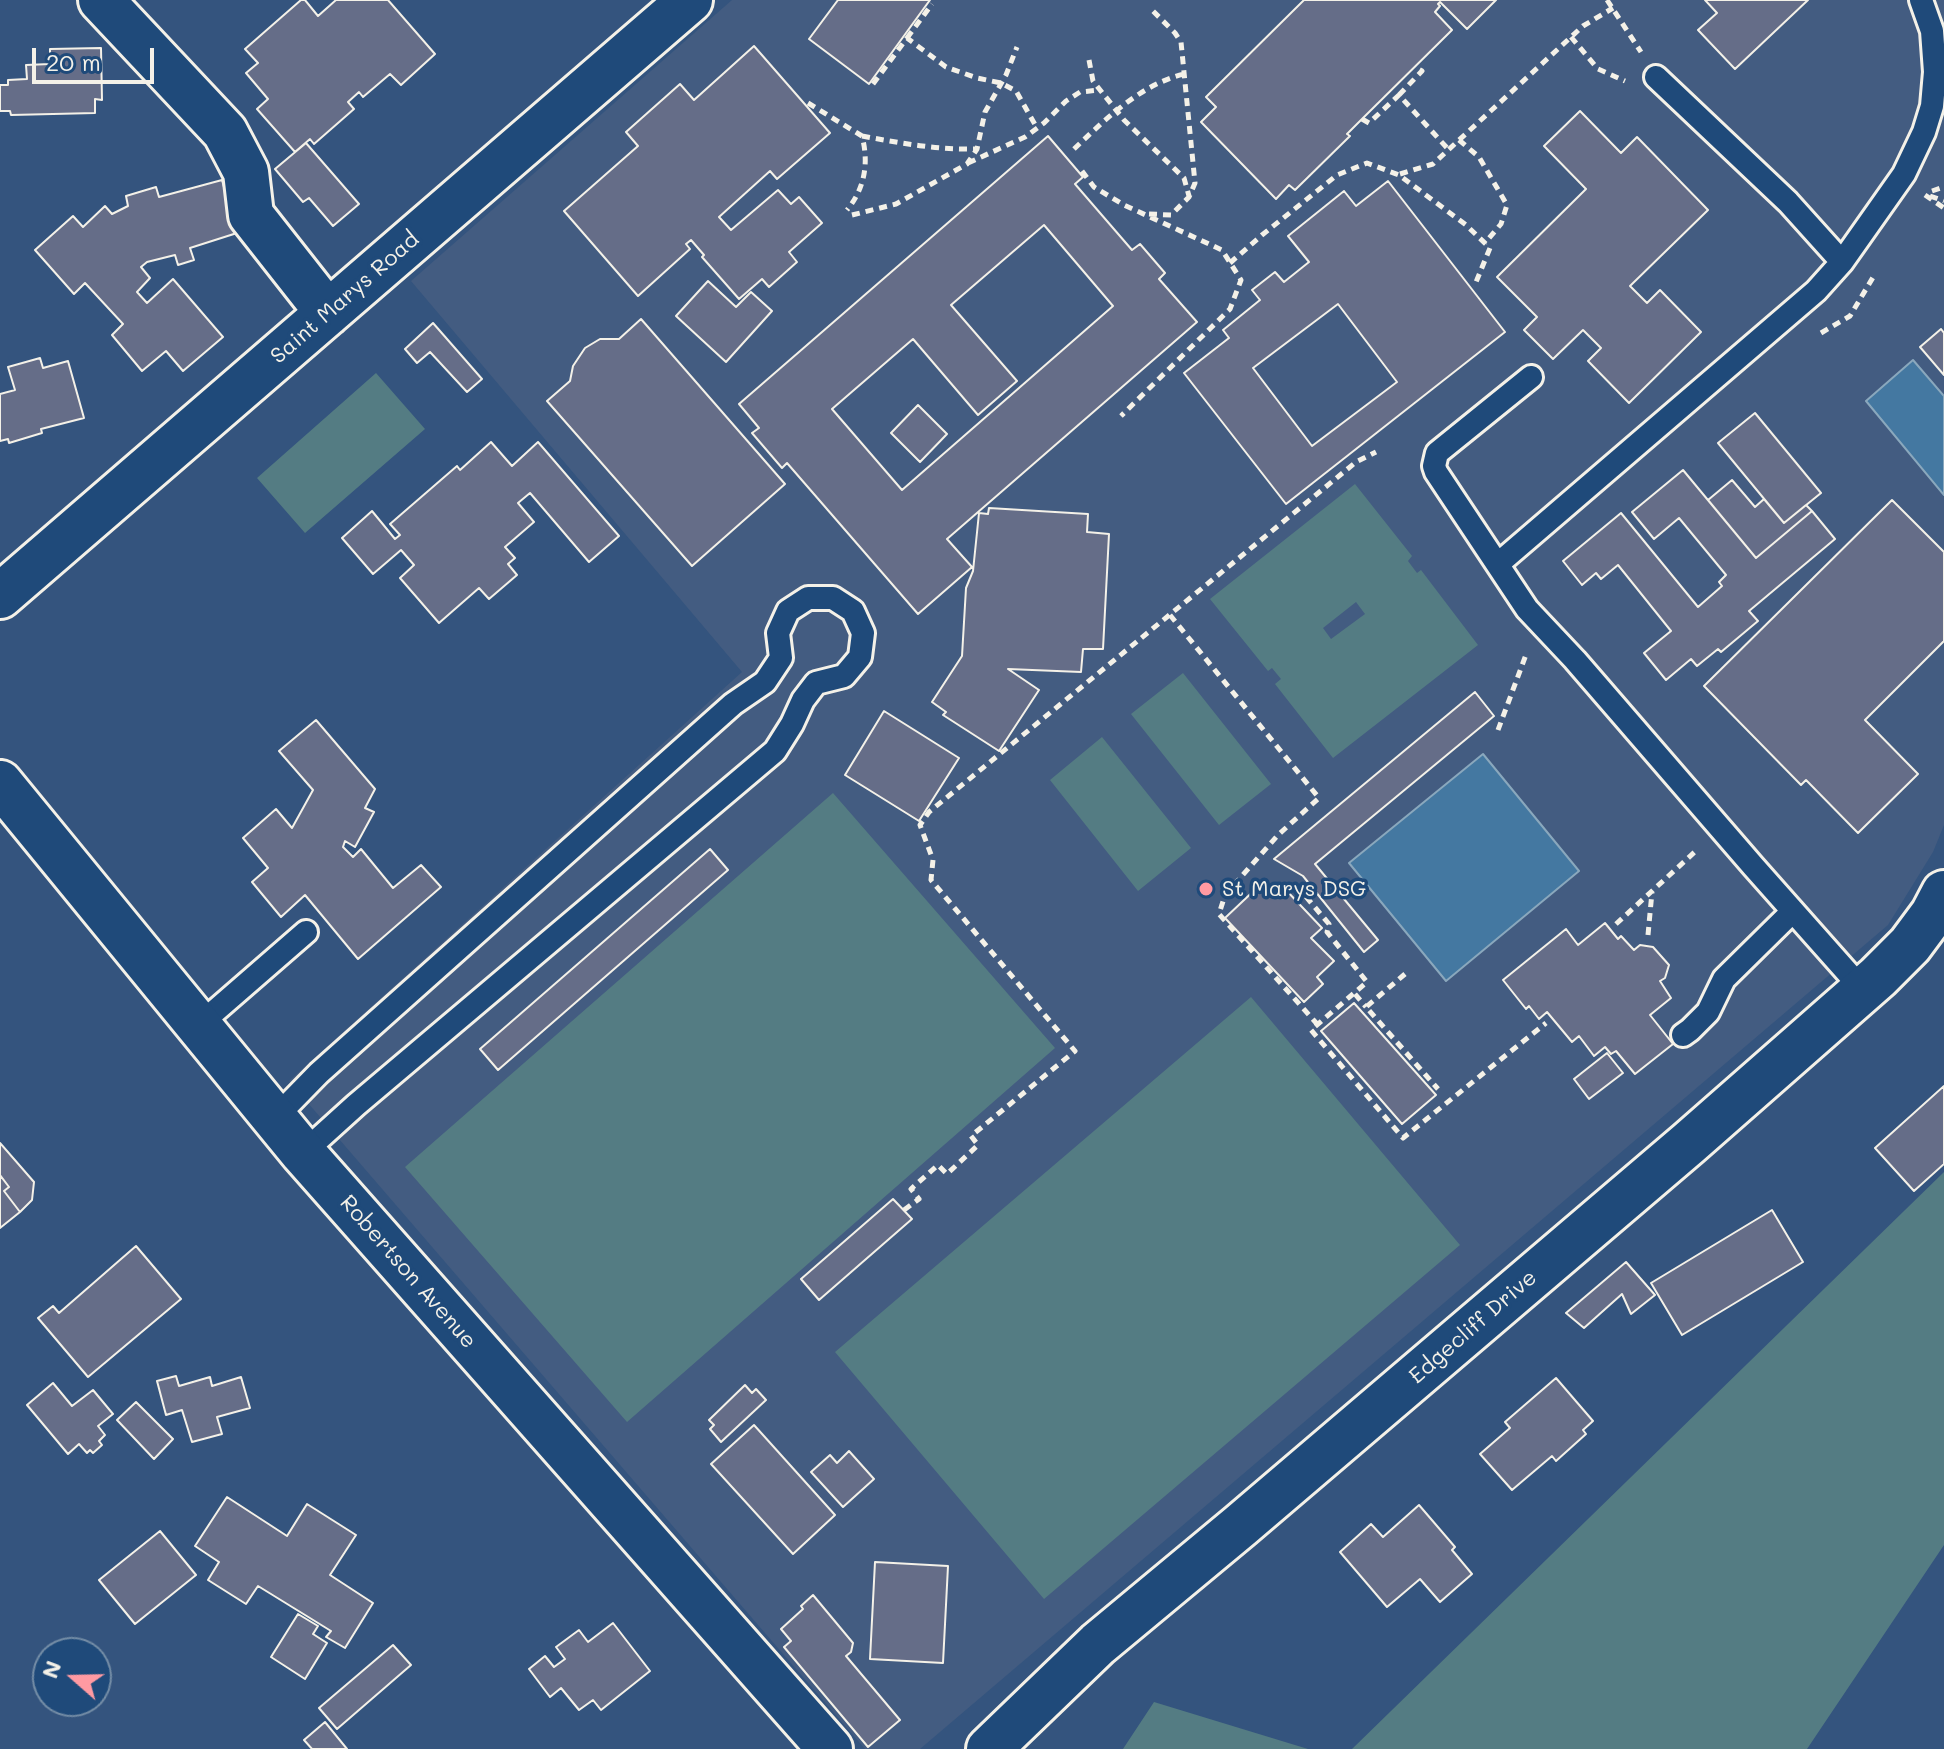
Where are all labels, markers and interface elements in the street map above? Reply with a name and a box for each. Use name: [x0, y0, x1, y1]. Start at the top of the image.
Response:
scale bar: [36, 32, 158, 82]
text: 20 m: [46, 46, 101, 77]
street label: Saint Marys Road: [265, 226, 425, 370]
place label: St Marys DSG: [1222, 876, 1366, 902]
marker: St Marys DSG: [1197, 880, 1215, 898]
street label: Robertson Avenue: [334, 1190, 482, 1354]
street label: Edgecliff Drive: [1404, 1264, 1542, 1390]
north arrow: [32, 1637, 112, 1717]
text: N: [34, 1657, 67, 1682]

